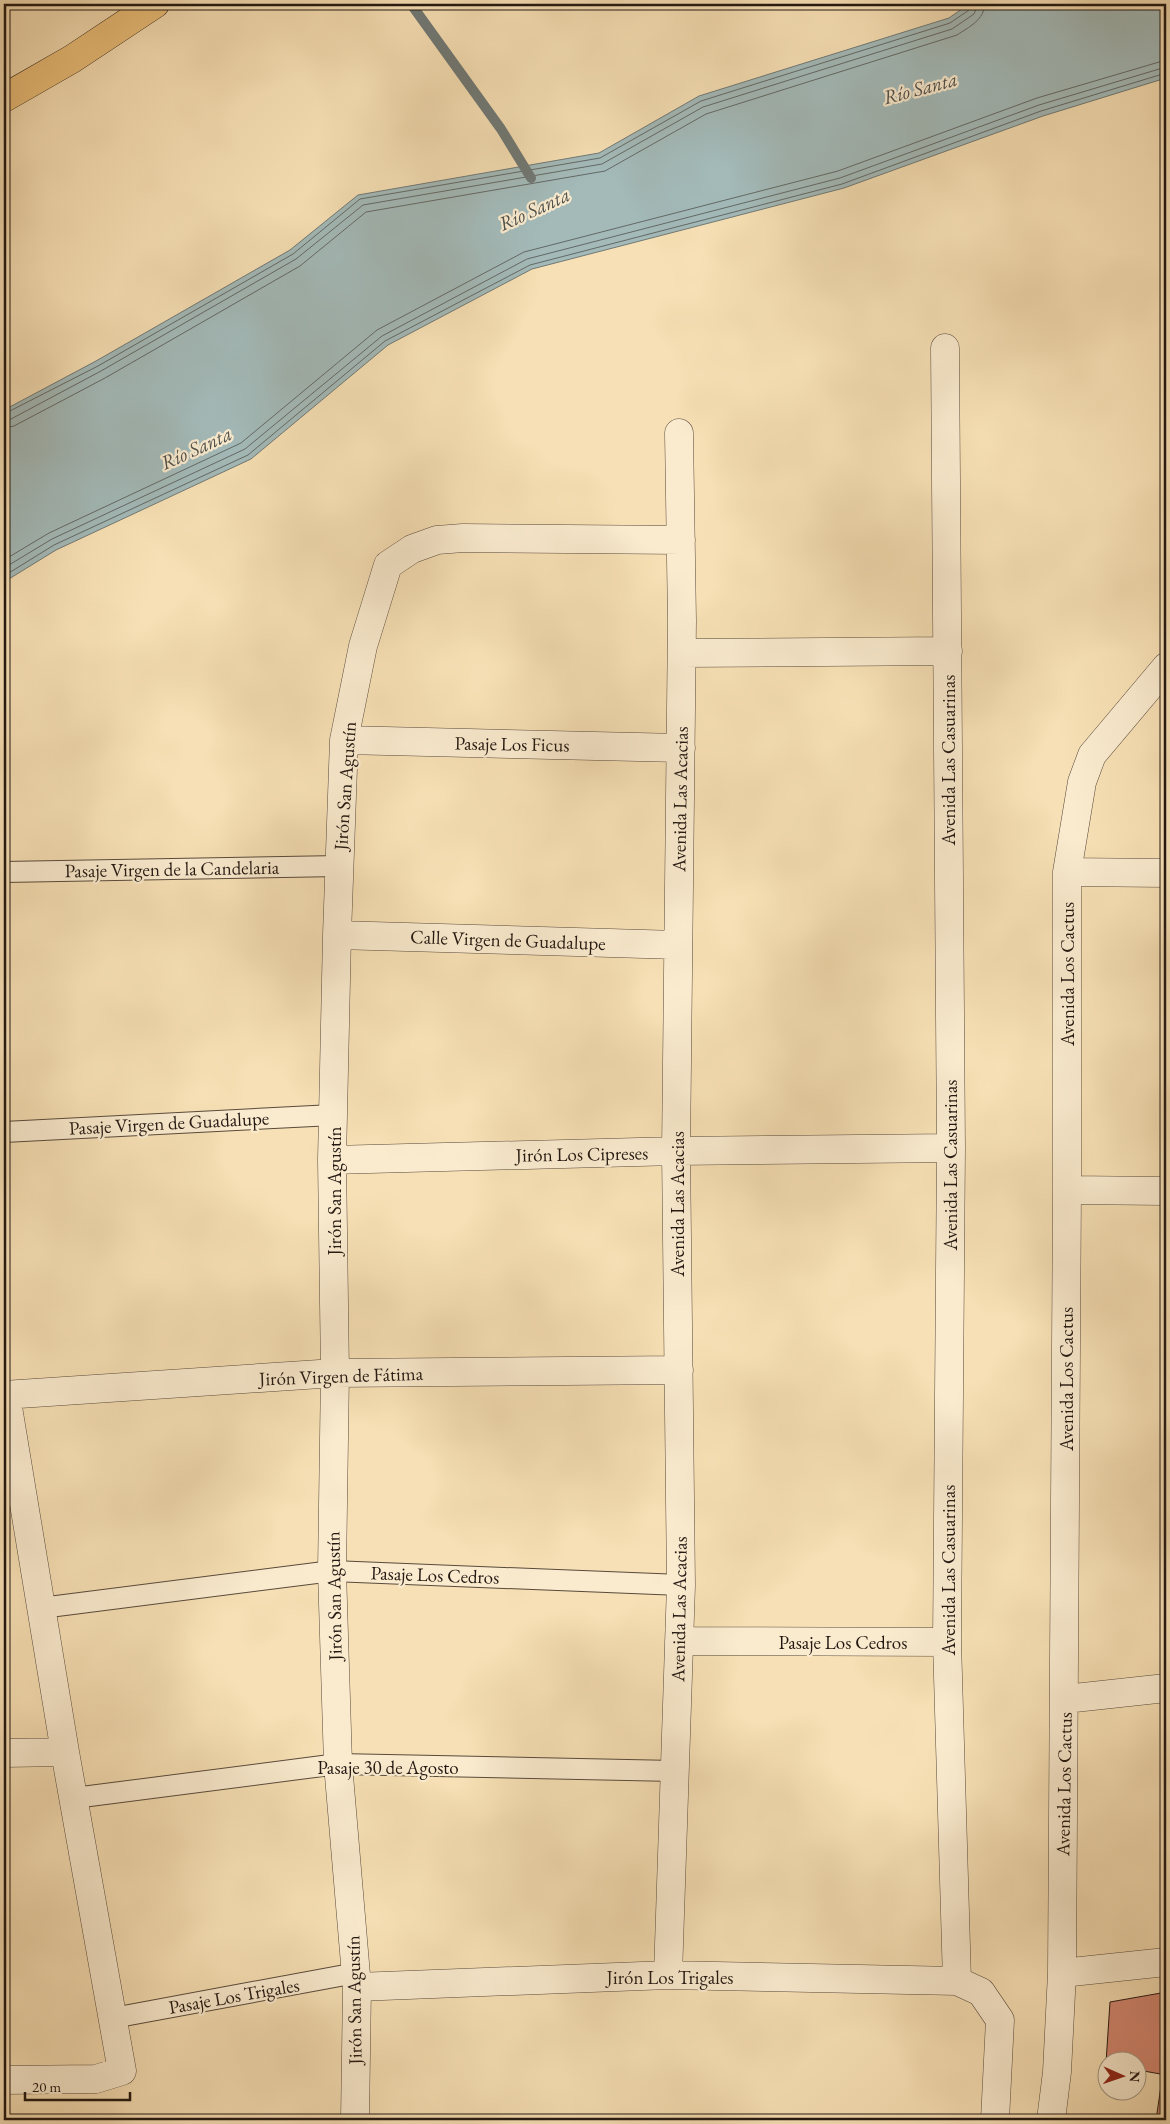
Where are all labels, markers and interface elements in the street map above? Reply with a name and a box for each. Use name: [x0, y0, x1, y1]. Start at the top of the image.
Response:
water label: Río Santa: [880, 66, 960, 110]
water label: Río Santa: [494, 181, 574, 237]
water label: Río Santa: [156, 420, 236, 476]
street label: Avenida Las Casuarinas: [936, 675, 961, 846]
street label: Jirón San Agustín: [328, 721, 362, 853]
street label: Avenida Las Acacias: [666, 726, 694, 873]
street label: Pasaje Los Ficus: [454, 730, 570, 758]
street label: Pasaje Virgen de la Candelaria: [64, 855, 280, 883]
street label: Avenida Los Cactus: [1055, 902, 1080, 1047]
street label: Calle Virgen de Guadalupe: [410, 924, 606, 956]
street label: Avenida Las Casuarinas: [938, 1080, 963, 1251]
street label: Pasaje Virgen de Guadalupe: [68, 1105, 270, 1141]
street label: Jirón San Agustín: [322, 1126, 347, 1258]
street label: Avenida Las Acacias: [665, 1131, 690, 1278]
street label: Jirón Los Cipreses: [513, 1140, 649, 1168]
street label: Avenida Los Cactus: [1054, 1307, 1079, 1452]
street label: Jirón Virgen de Fátima: [257, 1361, 424, 1391]
street label: Avenida Las Casuarinas: [936, 1485, 961, 1656]
street label: Jirón San Agustín: [320, 1531, 348, 1663]
street label: Avenida Las Acacias: [665, 1536, 693, 1683]
street label: Pasaje Los Cedros: [370, 1560, 500, 1590]
street label: Pasaje Los Cedros: [779, 1630, 907, 1655]
street label: Avenida Los Cactus: [1050, 1712, 1078, 1857]
street label: Pasaje 30 de Agosto: [317, 1755, 459, 1780]
street label: Jirón San Agustín: [340, 1935, 368, 2067]
street label: Jirón Los Trigales: [605, 1965, 733, 1990]
street label: Pasaje Los Trigales: [167, 1972, 301, 2020]
north arrow: [1098, 2052, 1148, 2102]
scale bar: [25, 2069, 130, 2101]
text: N: [1126, 2070, 1144, 2083]
text: 20 m: [32, 2077, 61, 2096]

